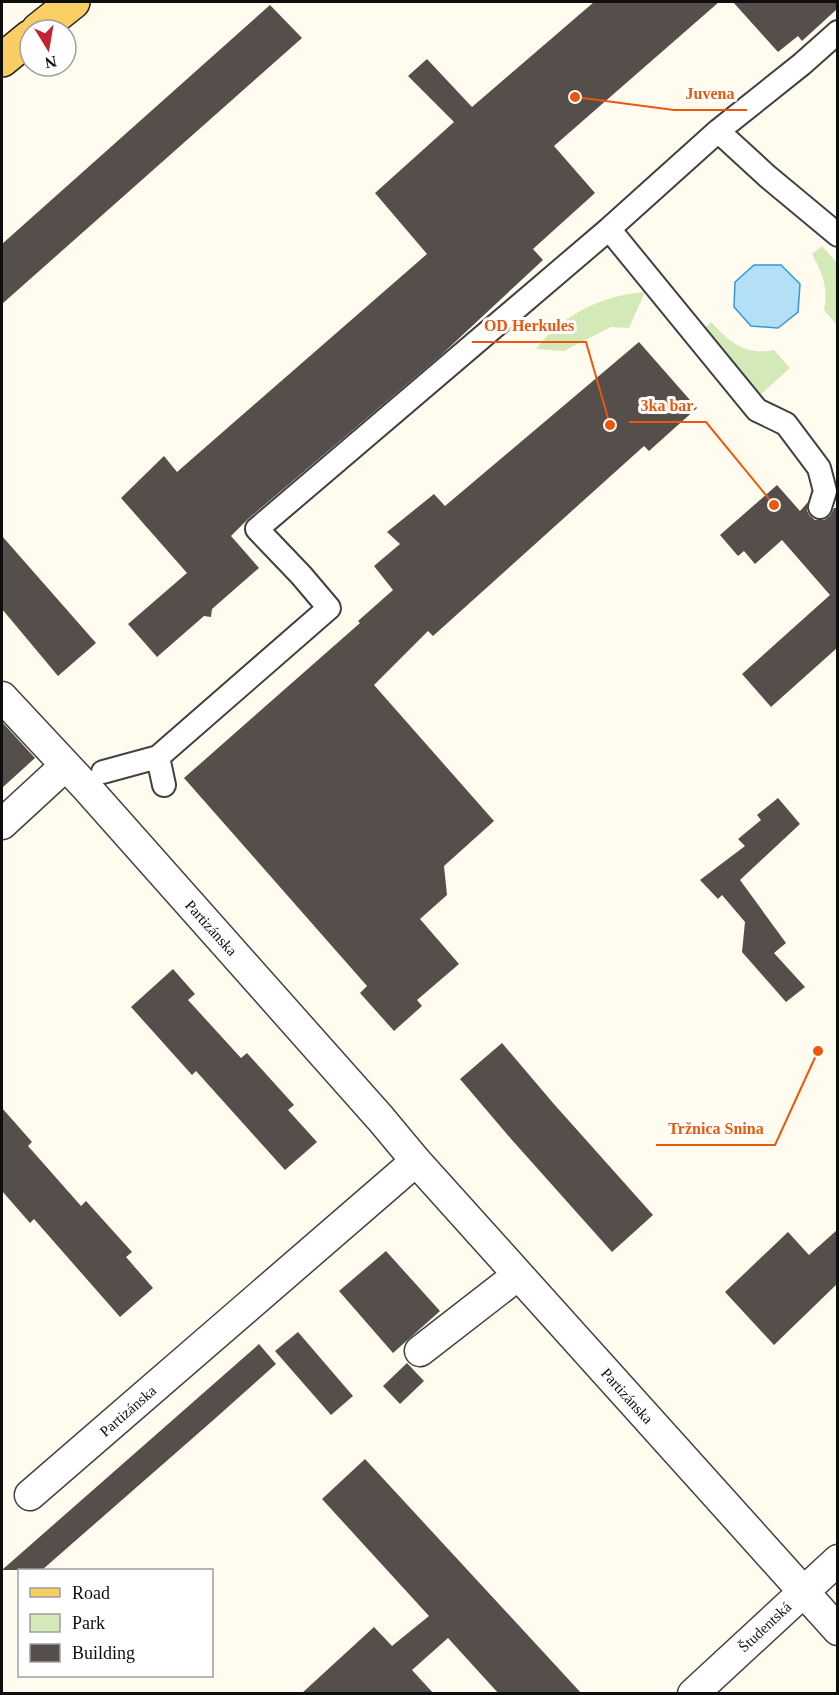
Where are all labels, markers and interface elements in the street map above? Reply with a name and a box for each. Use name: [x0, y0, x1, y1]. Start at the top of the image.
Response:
north arrow: [18, 18, 78, 78]
text: N: [43, 53, 58, 72]
callout: Juvena: [674, 76, 747, 110]
text: Juvena: [686, 85, 734, 102]
callout: OD Herkules: [472, 308, 586, 342]
text: OD Herkules: [484, 317, 574, 334]
callout: 3ka bar: [629, 388, 706, 422]
text: 3ka bar: [641, 397, 693, 414]
street label: Partizánska: [182, 897, 240, 959]
callout: Tržnica Snina: [656, 1111, 775, 1145]
text: Tržnica Snina: [668, 1120, 764, 1137]
street label: Partizánska: [598, 1365, 656, 1427]
street label: Partizánska: [97, 1382, 160, 1440]
legend: [18, 1569, 213, 1677]
text: Road: [72, 1583, 110, 1603]
street label: Študentská: [735, 1598, 795, 1655]
text: Park: [72, 1613, 105, 1633]
text: Building: [72, 1643, 135, 1663]

